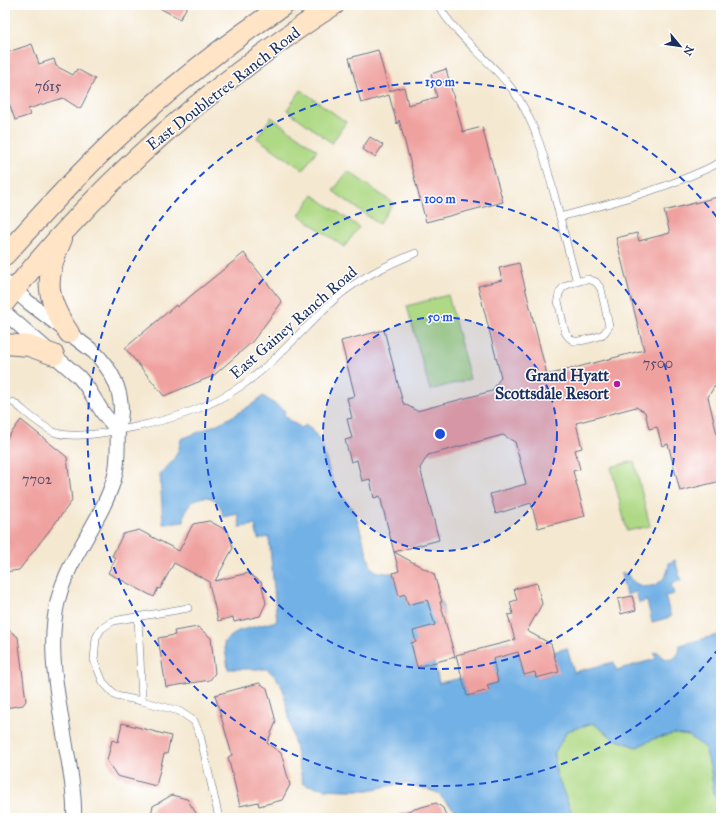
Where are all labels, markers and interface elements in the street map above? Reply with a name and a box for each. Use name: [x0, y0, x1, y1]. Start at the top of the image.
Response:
street label: East Doubletree Ranch Road: [143, 23, 304, 154]
north arrow: [660, 26, 700, 66]
text: N: [680, 43, 696, 58]
text: 150 m: [425, 75, 456, 89]
house number: 7615: [35, 78, 62, 95]
text: 100 m: [424, 192, 457, 206]
street label: East Gainey Ranch Road: [226, 262, 361, 383]
text: 50 m: [427, 310, 454, 324]
house number: 7500: [643, 355, 673, 372]
place label: Grand Hyatt Scottsdale Resort: [495, 366, 609, 403]
marker: Grand Hyatt Scottsdale Resort: [612, 379, 622, 389]
centre of rings: [433, 427, 447, 441]
house number: 7702: [22, 471, 52, 488]

